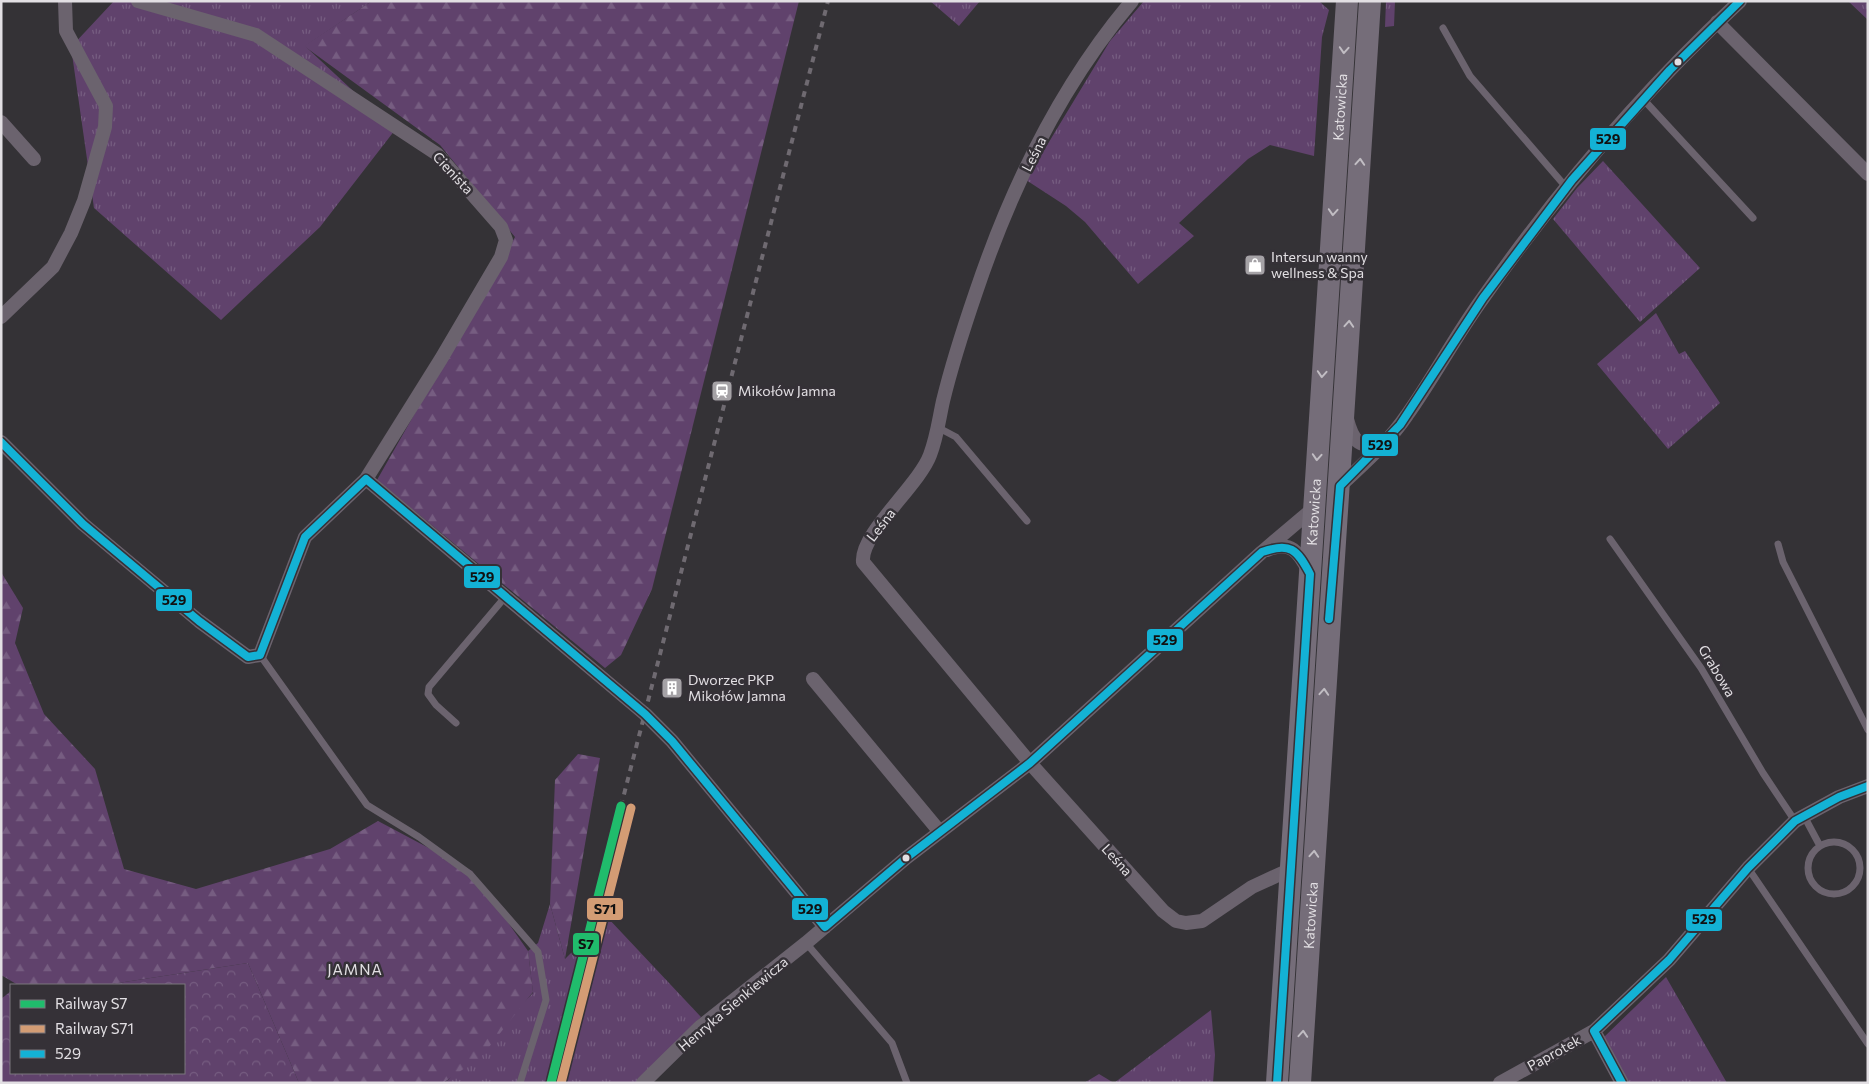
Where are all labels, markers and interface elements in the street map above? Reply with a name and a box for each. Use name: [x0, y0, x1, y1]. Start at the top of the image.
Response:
one-way arrow: [1339, 46, 1350, 54]
unlabelled marker: [1673, 57, 1683, 67]
street label: Katowicka: [1329, 73, 1350, 141]
line badge: 529: [1589, 127, 1627, 151]
text: 529: [1596, 130, 1621, 147]
street label: Leśna: [1018, 133, 1050, 174]
street label: Cienista: [430, 148, 477, 197]
one-way arrow: [1354, 158, 1365, 166]
one-way arrow: [1328, 208, 1339, 216]
place label: Intersun wanny wellness & Spa: [1271, 248, 1368, 281]
shop icon: Intersun wanny wellness & Spa: [1243, 253, 1267, 277]
one-way arrow: [1344, 320, 1355, 328]
one-way arrow: [1317, 370, 1328, 378]
station icon: Mikołów Jamna: [710, 379, 734, 403]
place label: Mikołów Jamna: [738, 382, 836, 399]
line badge: 529: [1361, 433, 1399, 457]
text: 529: [1368, 436, 1393, 453]
one-way arrow: [1312, 453, 1323, 461]
street label: Katowicka: [1303, 478, 1324, 546]
street label: Leśna: [862, 505, 899, 545]
line badge: 529: [463, 565, 501, 589]
text: 529: [470, 568, 495, 585]
line badge: 529: [155, 588, 193, 612]
text: 529: [162, 591, 187, 608]
line badge: 529: [1146, 628, 1184, 652]
text: 529: [1153, 631, 1178, 648]
street label: Grabowa: [1695, 642, 1740, 700]
place label: Dworzec PKP Mikołów Jamna: [688, 671, 786, 704]
building icon: Dworzec PKP Mikołów Jamna: [660, 676, 684, 700]
one-way arrow: [1319, 688, 1330, 696]
street label: Leśna: [1099, 840, 1136, 879]
one-way arrow: [1309, 850, 1320, 858]
unlabelled marker: [901, 853, 911, 863]
street label: Katowicka: [1300, 881, 1321, 949]
line badge: S71: [586, 897, 624, 921]
line badge: 529: [791, 897, 829, 921]
text: S71: [594, 900, 616, 917]
text: 529: [798, 900, 823, 917]
line badge: 529: [1685, 908, 1723, 932]
text: 529: [1692, 910, 1717, 927]
line badge: S7: [572, 932, 600, 956]
text: S7: [578, 935, 594, 952]
street label: Henryka Sienkiewicza: [674, 953, 791, 1054]
district label: JAMNA: [327, 960, 383, 978]
legend: [10, 984, 185, 1074]
text: Railway S7: [55, 994, 127, 1012]
text: Railway S71: [55, 1019, 134, 1037]
one-way arrow: [1297, 1030, 1308, 1038]
street label: Paprotek: [1524, 1031, 1584, 1074]
text: 529: [55, 1044, 81, 1062]

